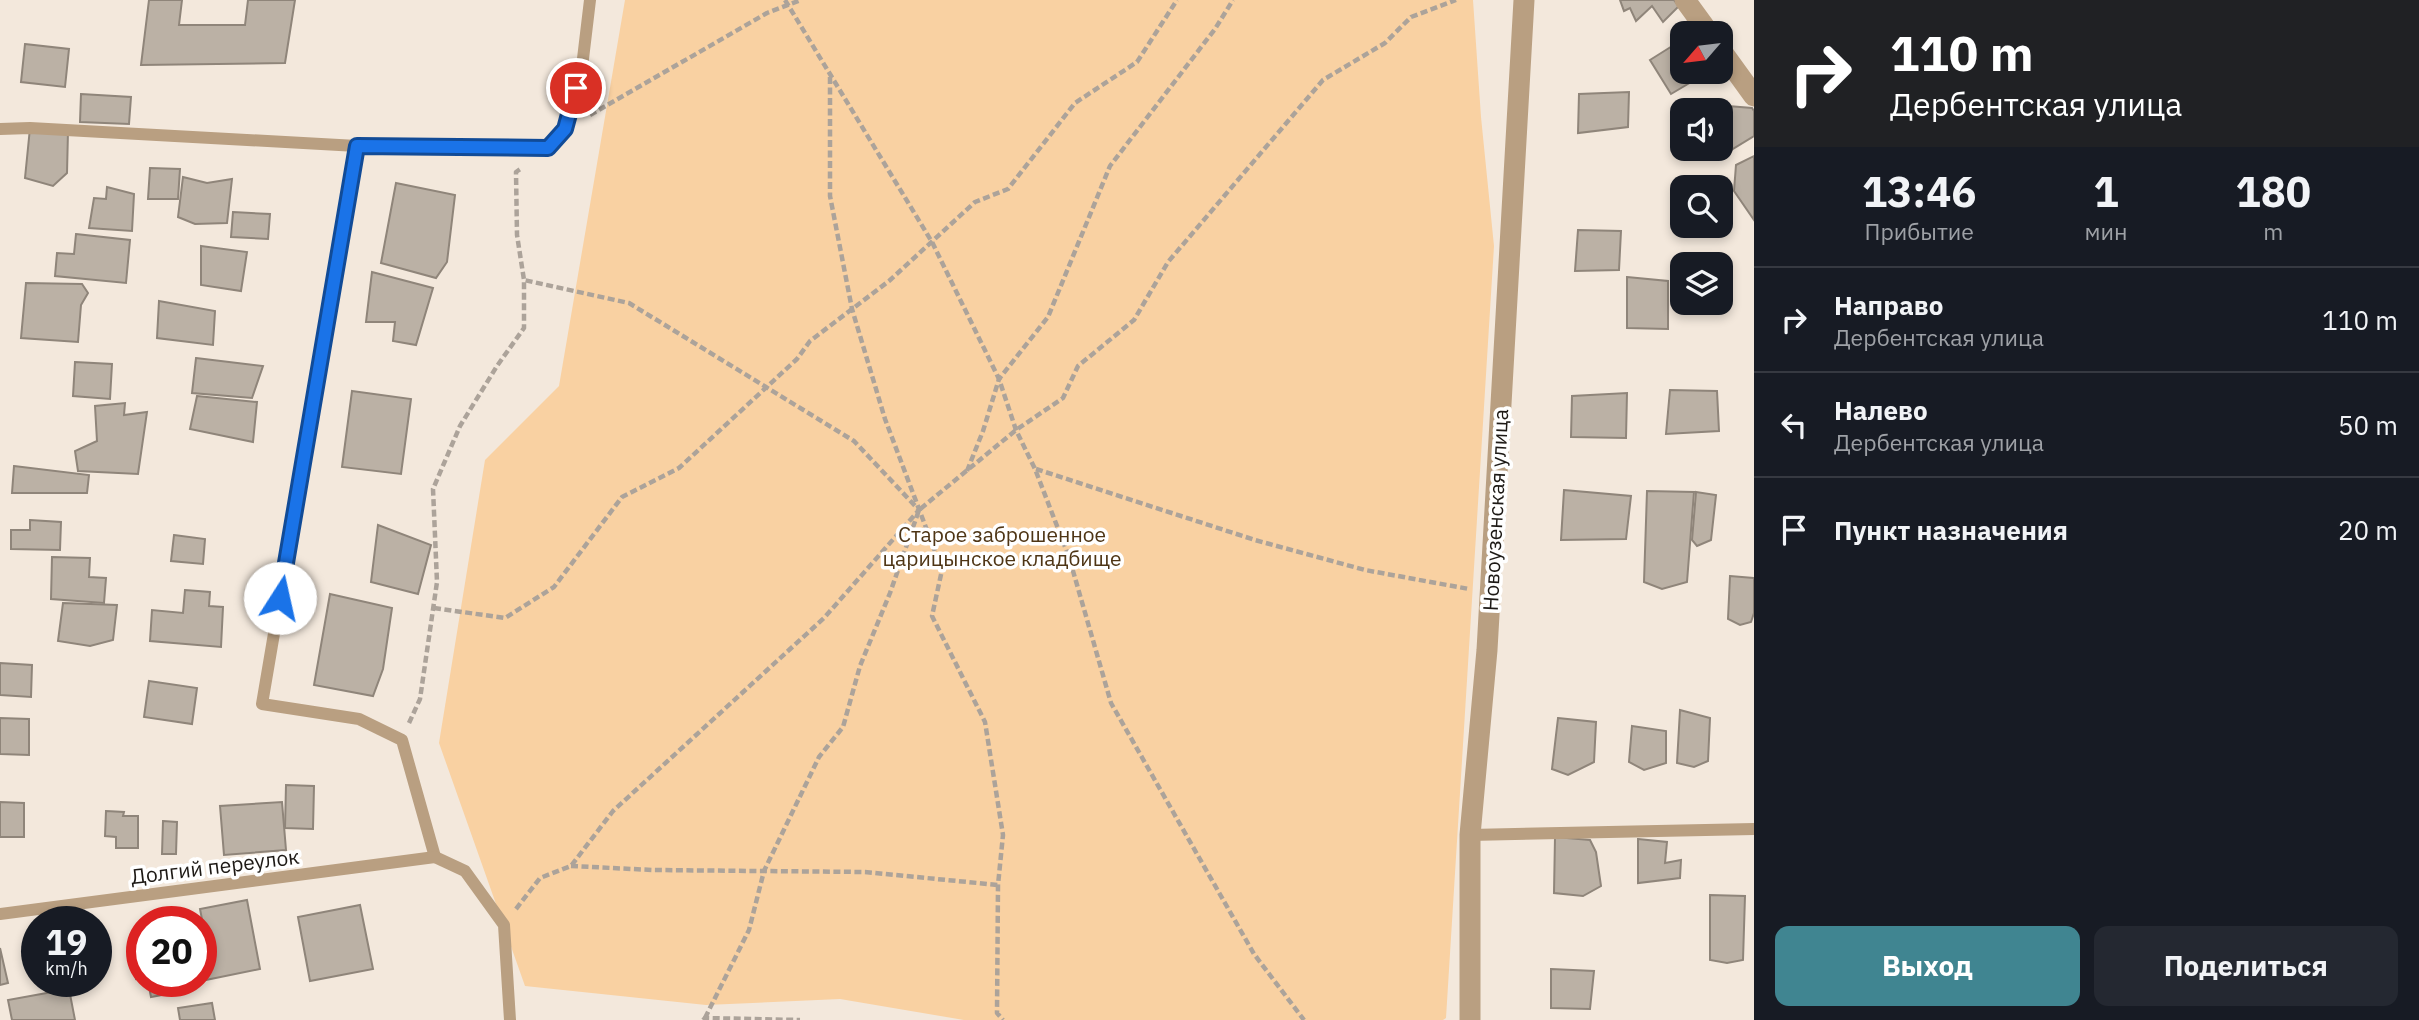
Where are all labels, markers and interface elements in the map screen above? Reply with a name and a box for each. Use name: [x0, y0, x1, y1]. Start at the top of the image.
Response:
north arrow: [1670, 21, 1732, 84]
map controls: [1670, 21, 1733, 315]
text: 110 m: [1890, 21, 2034, 84]
icon: right: [1775, 28, 1866, 119]
pin: [546, 58, 606, 118]
icon: arrive: [557, 69, 595, 107]
text: Дербентская улица: [1890, 83, 2182, 125]
button: sound: [1670, 98, 1733, 161]
text: 13:46: [1862, 164, 1977, 219]
text: 1: [2093, 164, 2119, 219]
text: 180: [2235, 164, 2311, 219]
button: search: [1670, 175, 1733, 238]
text: Прибытие: [1865, 216, 1974, 246]
text: мин: [2084, 216, 2128, 246]
text: m: [2263, 216, 2283, 246]
button: layers: [1670, 252, 1733, 315]
text: Направо: [1834, 288, 1943, 322]
icon: right: [1775, 301, 1813, 339]
text: 110 m: [2322, 303, 2398, 337]
text: Дербентская улица: [1834, 322, 2044, 352]
text: Налево: [1834, 393, 1928, 427]
icon: left: [1775, 406, 1813, 444]
street label: Новоузенская улица: [1476, 408, 1514, 612]
text: 50 m: [2338, 408, 2398, 442]
text: Дербентская улица: [1834, 427, 2044, 457]
icon: arrive: [1775, 511, 1813, 549]
text: Пункт назначения: [1834, 513, 2068, 547]
text: 20 m: [2338, 513, 2398, 547]
park label: Старое заброшенное царицынское кладбище: [882, 520, 1122, 572]
position arrow: [243, 561, 317, 635]
street label: Долгий переулок: [129, 842, 301, 890]
speed limit sign: 20: [126, 906, 217, 997]
text: 19: [45, 919, 88, 965]
button: Выход: [1775, 926, 2080, 1006]
button: Поделиться: [2094, 926, 2398, 1006]
text: km/h: [45, 957, 88, 980]

